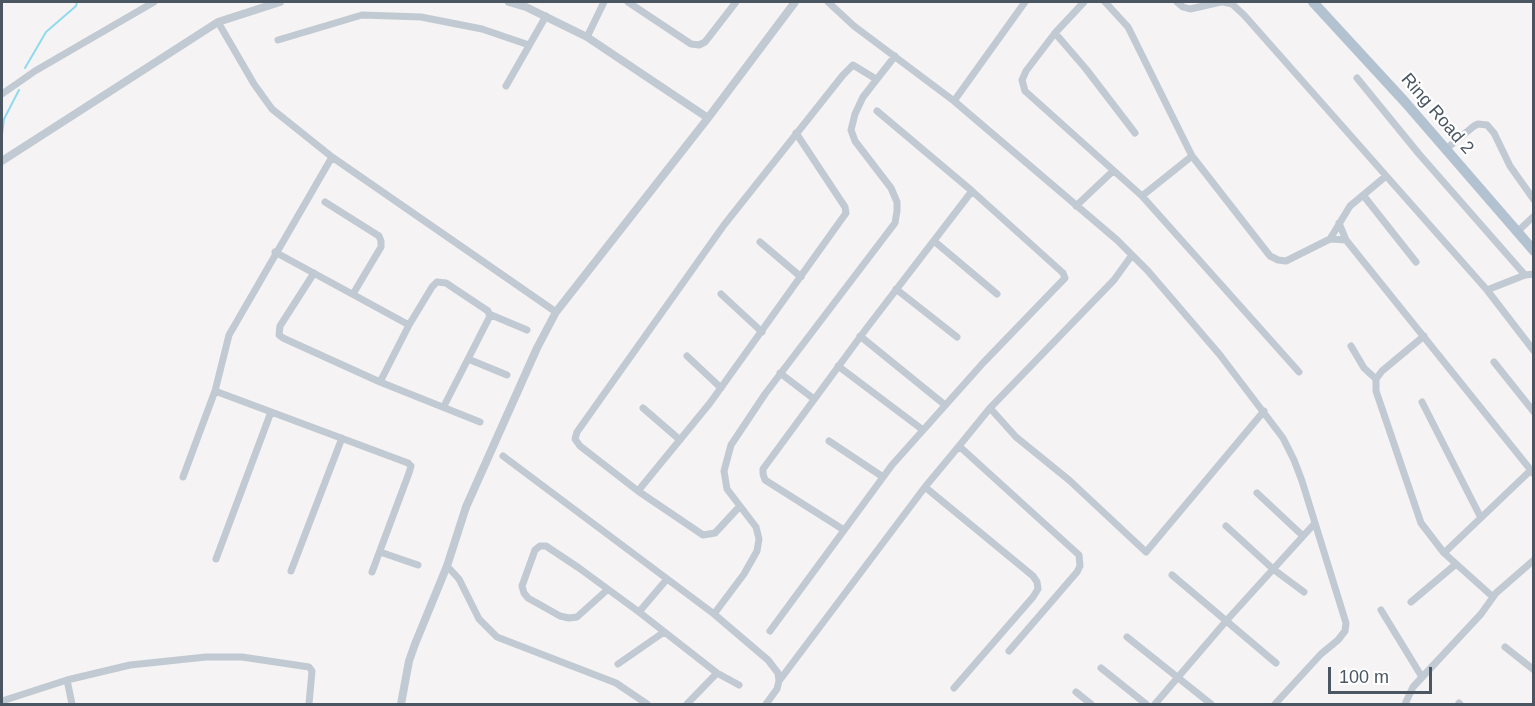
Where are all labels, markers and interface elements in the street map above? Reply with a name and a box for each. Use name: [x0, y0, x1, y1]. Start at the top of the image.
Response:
street label: Ring Road 2: [1396, 69, 1478, 159]
scale bar: [1331, 655, 1434, 693]
text: 100 m: [1339, 667, 1389, 687]

